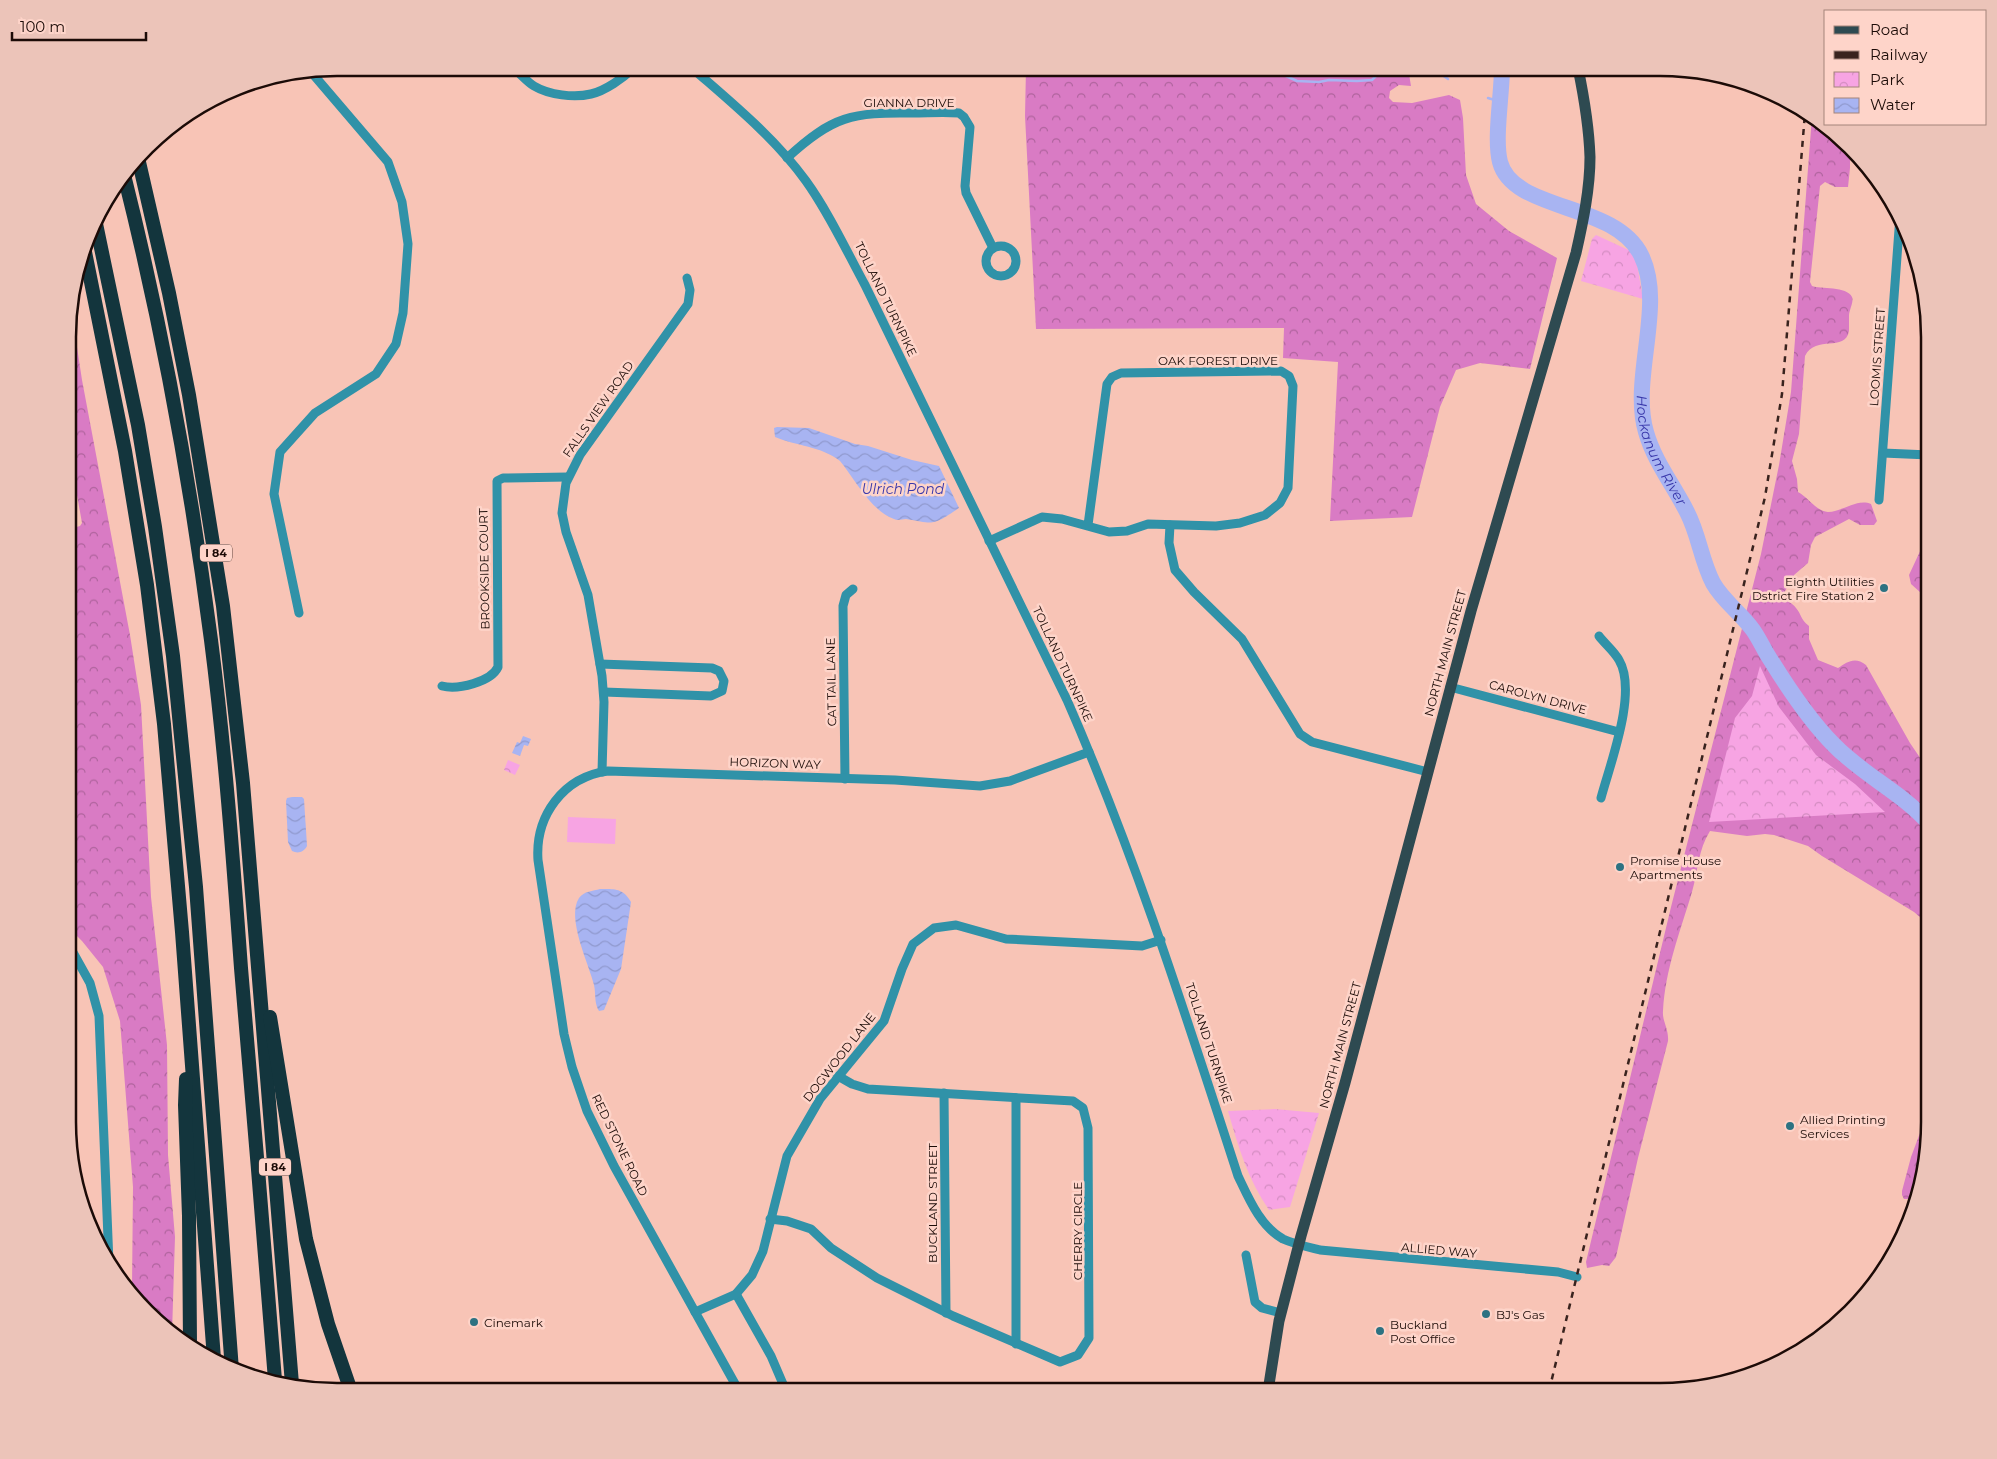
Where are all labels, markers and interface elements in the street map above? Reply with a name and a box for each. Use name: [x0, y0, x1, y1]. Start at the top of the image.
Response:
scale bar: [12, 10, 146, 42]
legend: [1824, 10, 1987, 125]
text: 100 m: [20, 17, 65, 36]
text: Road: [1870, 20, 1909, 39]
text: Railway: [1870, 45, 1928, 64]
text: Park: [1870, 70, 1904, 89]
street label: GIANNA DRIVE: [863, 95, 955, 110]
text: Water: [1870, 95, 1916, 114]
street label: TOLLAND TURNPIKE: [852, 239, 920, 359]
street label: LOOMIS STREET: [1866, 307, 1888, 407]
street label: OAK FOREST DRIVE: [1158, 353, 1278, 368]
street label: FALLS VIEW ROAD: [559, 358, 637, 460]
water label: Hockanum River: [1633, 395, 1691, 509]
water label: Ulrich Pond: [862, 480, 945, 498]
street label: BROOKSIDE COURT: [475, 508, 493, 630]
road number: I 84: [200, 544, 232, 562]
place label: Eighth Utilities Dstrict Fire Station 2: [1752, 574, 1874, 603]
marker: Eighth Utilities Dstrict Fire Station 2: [1878, 582, 1890, 594]
street label: NORTH MAIN STREET: [1421, 588, 1469, 718]
street label: TOLLAND TURNPIKE: [1030, 604, 1096, 724]
street label: CAT TAIL LANE: [823, 637, 839, 727]
street label: CAROLYN DRIVE: [1488, 677, 1588, 717]
street label: HORIZON WAY: [729, 754, 821, 772]
place label: Promise House Apartments: [1630, 853, 1721, 882]
marker: Promise House Apartments: [1614, 861, 1626, 873]
street label: NORTH MAIN STREET: [1316, 980, 1364, 1110]
street label: TOLLAND TURNPIKE: [1182, 981, 1236, 1105]
street label: DOGWOOD LANE: [800, 1009, 878, 1105]
street label: RED STONE ROAD: [589, 1091, 651, 1199]
place label: Allied Printing Services: [1800, 1112, 1886, 1141]
marker: Allied Printing Services: [1784, 1120, 1796, 1132]
street label: BUCKLAND STREET: [925, 1143, 940, 1263]
road number: I 84: [259, 1158, 291, 1176]
street label: CHERRY CIRCLE: [1070, 1182, 1085, 1280]
street label: ALLIED WAY: [1400, 1239, 1478, 1261]
place label: BJ's Gas: [1496, 1307, 1545, 1322]
marker: BJ's Gas: [1480, 1308, 1492, 1320]
place label: Cinemark: [484, 1315, 544, 1330]
marker: Cinemark: [468, 1316, 480, 1328]
place label: Buckland Post Office: [1390, 1317, 1455, 1346]
marker: Buckland Post Office: [1374, 1325, 1386, 1337]

